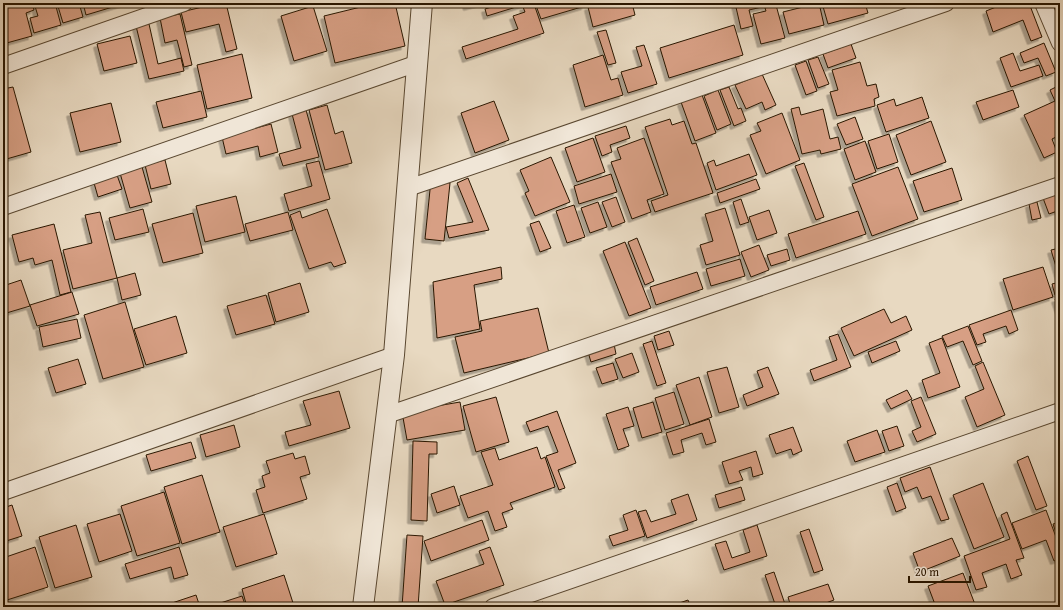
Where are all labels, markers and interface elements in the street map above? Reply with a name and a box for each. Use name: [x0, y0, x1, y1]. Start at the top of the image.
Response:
scale bar: [909, 558, 970, 584]
text: 20 m: [915, 563, 939, 580]

